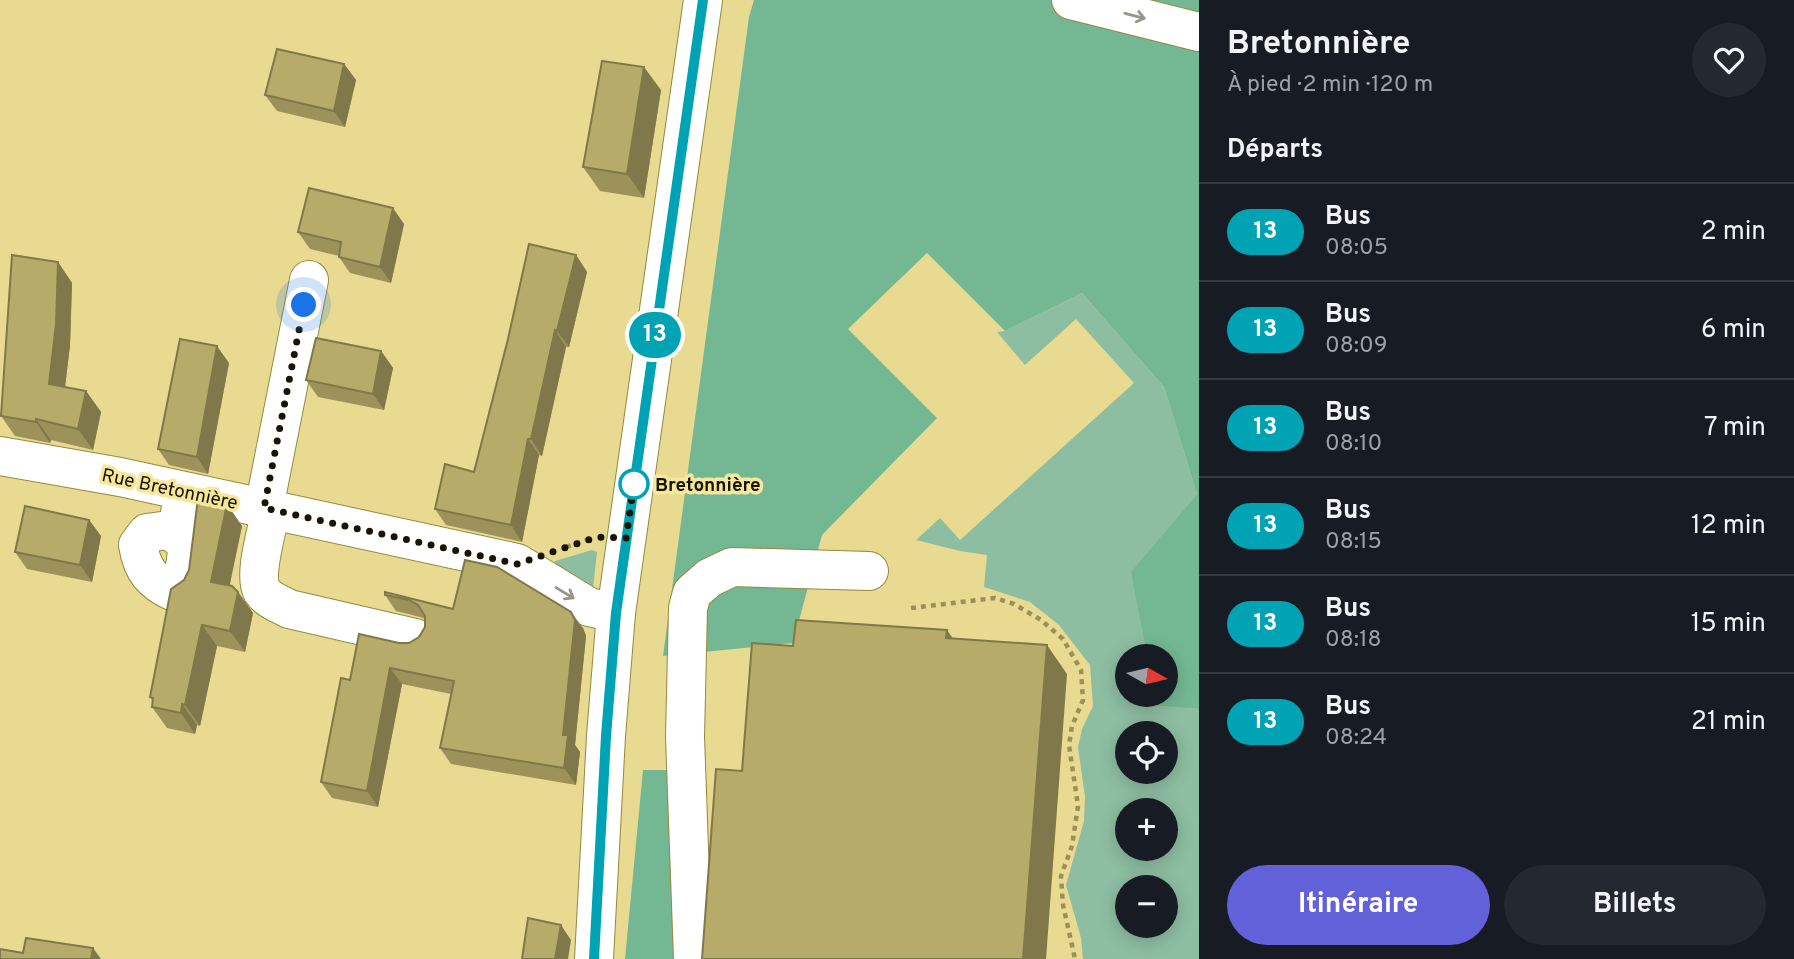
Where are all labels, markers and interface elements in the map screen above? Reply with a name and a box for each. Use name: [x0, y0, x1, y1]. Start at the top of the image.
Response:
one-way arrow: [1123, 10, 1146, 23]
button: heart: [1692, 23, 1766, 97]
text: Bretonnière: [1227, 24, 1410, 66]
text: À pied · 2 min · 120 m: [1227, 71, 1433, 100]
text: Départs: [1227, 134, 1323, 167]
text: Bus: [1325, 201, 1371, 234]
text: 2 min: [1701, 216, 1766, 249]
text: 13: [1254, 217, 1278, 247]
text: 08:05: [1325, 234, 1388, 263]
your location: [286, 287, 321, 322]
text: Bus: [1325, 299, 1371, 332]
line badge: 13: [624, 312, 686, 358]
text: 6 min: [1701, 314, 1766, 347]
text: 13: [1254, 315, 1278, 345]
text: 13: [643, 320, 667, 350]
text: 08:09: [1325, 332, 1388, 361]
text: Bus: [1325, 397, 1371, 430]
text: 7 min: [1704, 412, 1766, 445]
text: 13: [1254, 413, 1278, 443]
text: 08:10: [1325, 430, 1382, 459]
street label: Rue Bretonnière: [99, 464, 240, 516]
marker: Bretonnière: [619, 469, 649, 499]
place label: Bretonnière: [655, 474, 761, 498]
text: Bus: [1325, 495, 1371, 528]
text: 12 min: [1691, 510, 1766, 543]
text: 13: [1254, 511, 1278, 541]
text: 08:15: [1325, 528, 1382, 557]
one-way arrow: [554, 586, 574, 600]
text: Bus: [1325, 593, 1371, 626]
text: 15 min: [1691, 608, 1766, 641]
text: 13: [1254, 609, 1278, 639]
text: 08:18: [1325, 626, 1382, 655]
north arrow: [1115, 644, 1178, 707]
map controls: [1115, 644, 1178, 938]
text: Bus: [1325, 691, 1371, 724]
text: 21 min: [1691, 706, 1766, 739]
text: 13: [1254, 707, 1278, 737]
button: locate: [1115, 721, 1178, 784]
text: 08:24: [1325, 724, 1387, 753]
button: +: [1115, 798, 1178, 861]
button: Itinéraire: [1227, 865, 1490, 945]
button: Billets: [1504, 865, 1766, 945]
button: −: [1115, 875, 1178, 938]

